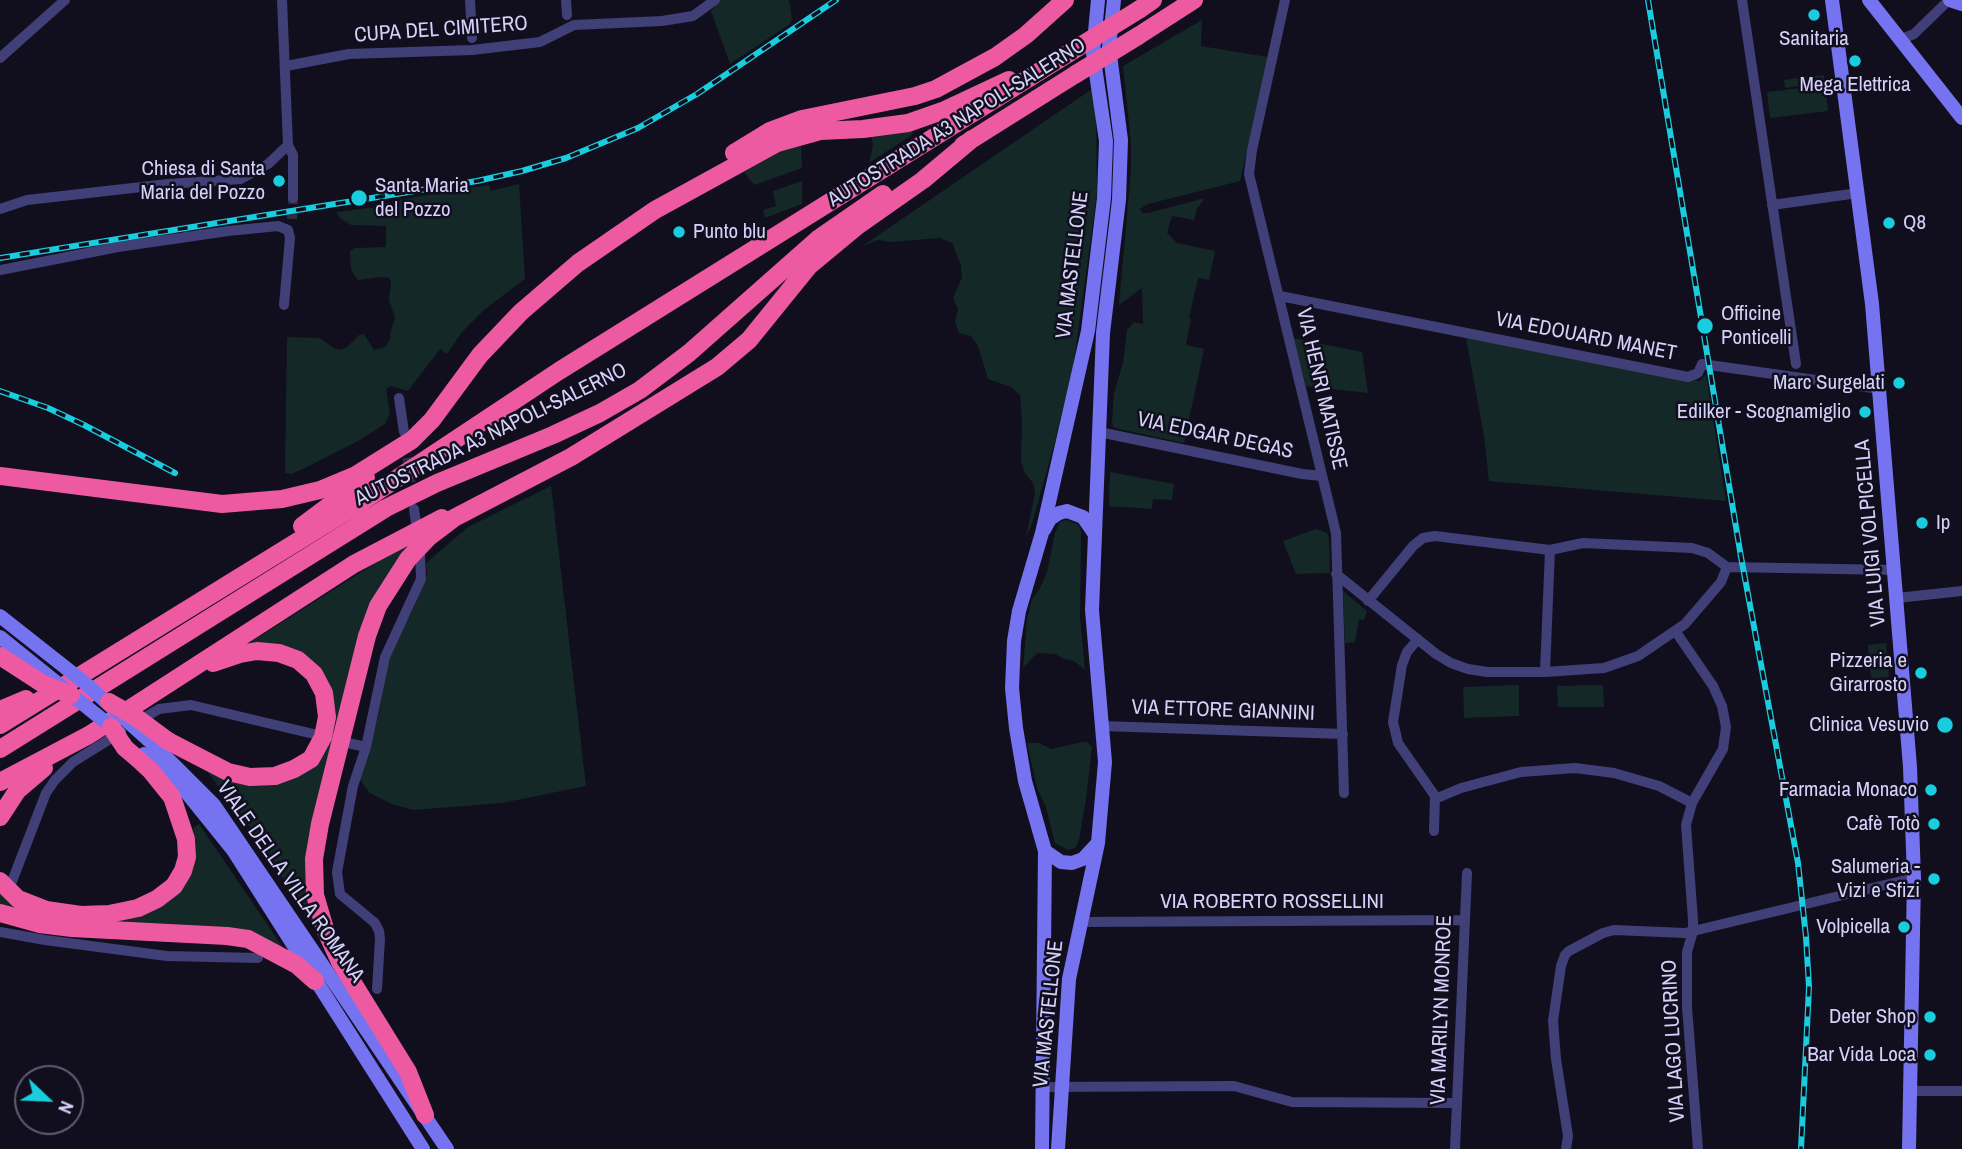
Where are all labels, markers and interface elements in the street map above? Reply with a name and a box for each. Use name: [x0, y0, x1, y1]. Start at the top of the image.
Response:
marker: Sanitaria: [1806, 7, 1822, 23]
street label: CUPA DEL CIMITERO: [353, 11, 529, 49]
place label: Sanitaria: [1779, 26, 1849, 52]
street label: AUTOSTRADA A3 NAPOLI-SALERNO: [823, 33, 1091, 213]
marker: Mega Elettrica: [1847, 53, 1863, 69]
place label: Mega Elettrica: [1799, 72, 1911, 98]
place label: Chiesa di Santa Maria del Pozzo: [141, 156, 265, 206]
marker: Chiesa di Santa Maria del Pozzo: [271, 173, 287, 189]
place label: Santa Maria del Pozzo: [375, 173, 469, 223]
marker: Santa Maria del Pozzo: [349, 188, 369, 208]
street label: VIA MASTELLONE: [1051, 190, 1095, 340]
place label: Q8: [1903, 210, 1926, 236]
marker: Q8: [1881, 215, 1897, 231]
place label: Punto blu: [693, 219, 766, 245]
marker: Punto blu: [671, 224, 687, 240]
place label: Officine Ponticelli: [1721, 301, 1792, 351]
street label: VIA HENRI MATISSE: [1290, 306, 1352, 472]
street label: VIA EDOUARD MANET: [1493, 307, 1679, 367]
marker: Officine Ponticelli: [1695, 316, 1715, 336]
street label: AUTOSTRADA A3 NAPOLI-SALERNO: [351, 358, 631, 512]
place label: Marc Surgelati: [1773, 370, 1885, 396]
marker: Marc Surgelati: [1891, 375, 1907, 391]
place label: Edilker - Scognamiglio: [1677, 399, 1851, 425]
marker: Edilker - Scognamiglio: [1857, 404, 1873, 420]
street label: VIA EDGAR DEGAS: [1135, 407, 1295, 465]
street label: VIA LUIGI VOLPICELLA: [1850, 438, 1892, 628]
place label: Ip: [1936, 510, 1950, 536]
marker: Ip: [1914, 515, 1930, 531]
place label: Pizzeria e Girarrosto: [1829, 648, 1907, 698]
marker: Pizzeria e Girarrosto: [1913, 665, 1929, 681]
street label: VIA ETTORE GIANNINI: [1131, 695, 1315, 727]
place label: Clinica Vesuvio: [1809, 712, 1929, 738]
marker: Clinica Vesuvio: [1935, 715, 1955, 735]
street label: VIALE DELLA VILLA ROMANA: [211, 776, 369, 988]
place label: Farmacia Monaco: [1779, 777, 1917, 803]
marker: Farmacia Monaco: [1923, 782, 1939, 798]
place label: Cafè Totò: [1846, 811, 1920, 837]
marker: Cafè Totò: [1926, 816, 1942, 832]
place label: Salumeria - Vizi e Sfizi: [1831, 854, 1920, 904]
marker: Salumeria - Vizi e Sfizi: [1926, 871, 1942, 887]
street label: VIA ROBERTO ROSSELLINI: [1160, 889, 1384, 915]
place label: Volpicella: [1816, 914, 1890, 940]
street label: VIA MARILYN MONROE: [1426, 915, 1458, 1105]
marker: Volpicella: [1896, 919, 1912, 935]
street label: VIA MASTELLONE: [1029, 939, 1069, 1089]
street label: VIA LAGO LUCRINO: [1657, 959, 1691, 1123]
place label: Deter Shop: [1829, 1004, 1916, 1030]
marker: Deter Shop: [1922, 1009, 1938, 1025]
place label: Bar Vida Loca: [1807, 1042, 1916, 1068]
marker: Bar Vida Loca: [1922, 1047, 1938, 1063]
north arrow: [14, 1065, 84, 1135]
text: N: [52, 1097, 81, 1118]

